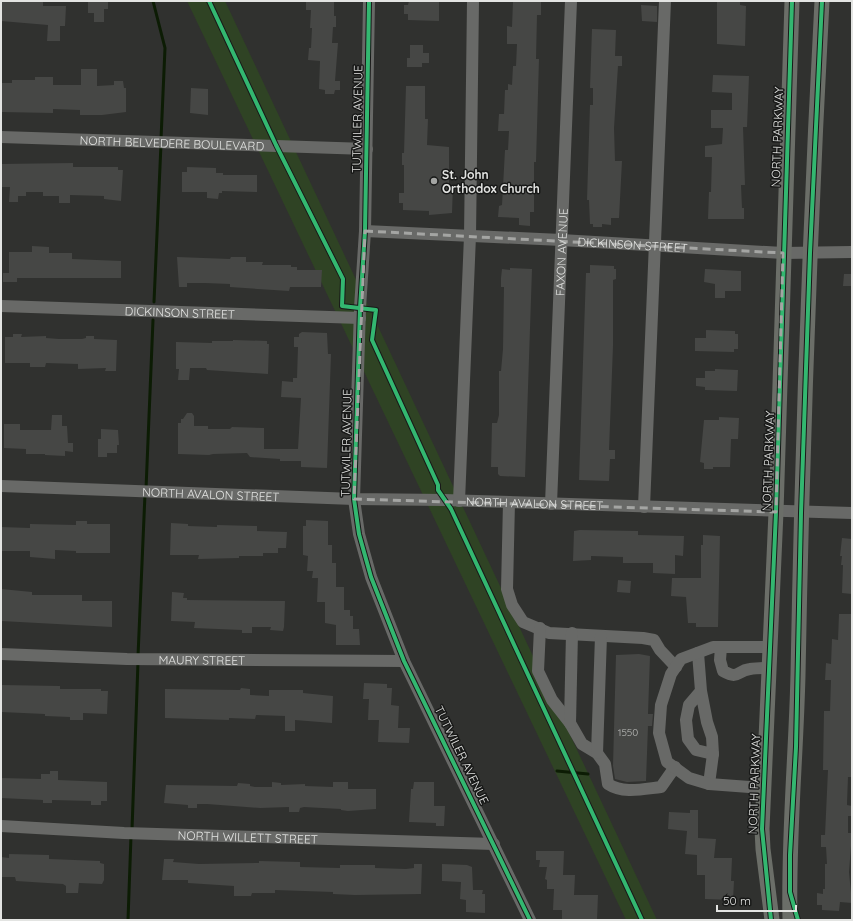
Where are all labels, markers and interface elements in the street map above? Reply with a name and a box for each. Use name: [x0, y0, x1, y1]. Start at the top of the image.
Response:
street label: TUTWILER AVENUE: [349, 65, 365, 173]
street label: NORTH PARKWAY: [768, 86, 786, 188]
street label: NORTH BELVEDERE BOULEVARD: [79, 132, 265, 153]
place label: St. John Orthodox Church: [442, 167, 540, 196]
marker: St. John Orthodox Church: [429, 176, 439, 186]
street label: FAXON AVENUE: [552, 208, 570, 296]
street label: DICKINSON STREET: [577, 233, 688, 255]
street label: DICKINSON STREET: [125, 303, 235, 321]
street label: TUTWILER AVENUE: [338, 389, 354, 497]
street label: NORTH PARKWAY: [759, 410, 777, 512]
street label: NORTH AVALON STREET: [142, 484, 280, 504]
street label: NORTH AVALON STREET: [466, 493, 604, 513]
street label: MAURY STREET: [158, 652, 245, 667]
street label: TUTWILER AVENUE: [432, 703, 492, 807]
house number: 1550: [618, 726, 638, 739]
street label: NORTH PARKWAY: [745, 733, 763, 835]
street label: NORTH WILLETT STREET: [177, 827, 318, 846]
scale bar: [717, 887, 796, 913]
text: 50 m: [723, 893, 751, 908]

